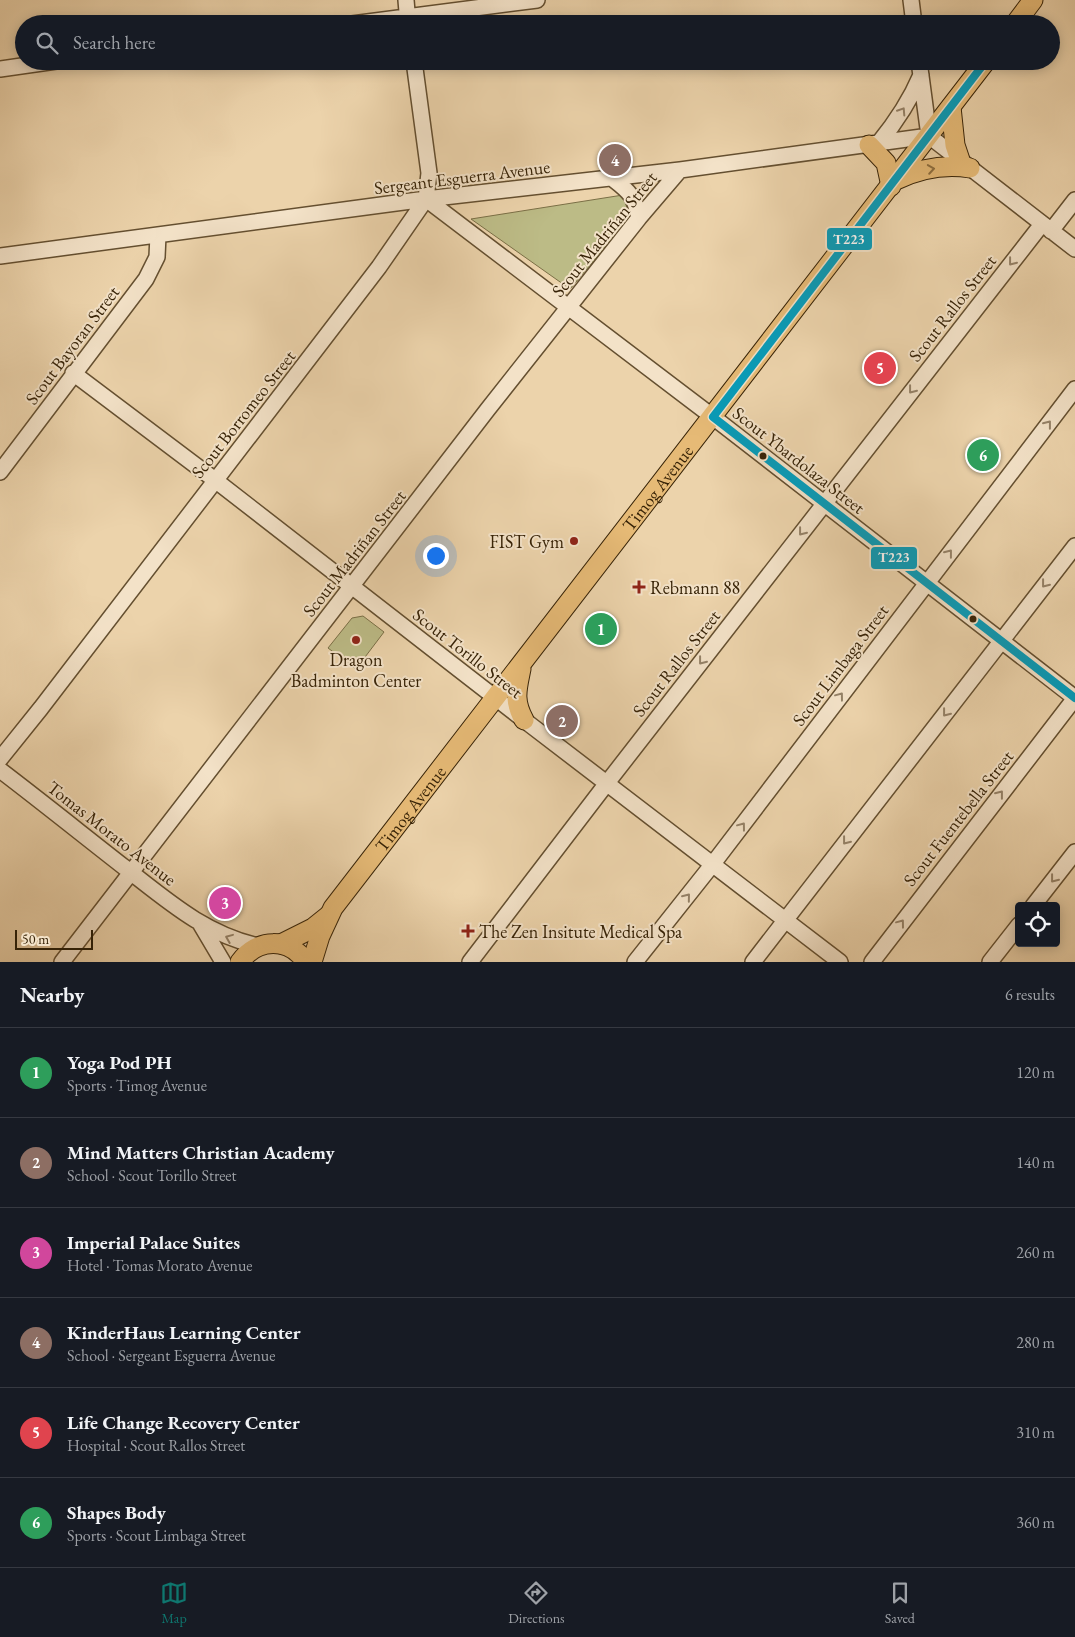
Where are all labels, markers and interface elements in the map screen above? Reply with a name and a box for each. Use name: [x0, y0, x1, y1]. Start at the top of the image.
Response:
search box: [15, 15, 1060, 70]
icon: search: [33, 29, 61, 57]
text: Search here: [73, 30, 155, 55]
one-way arrow: [896, 108, 906, 117]
pin: 4: [599, 141, 631, 179]
street label: Sergeant Esguerra Avenue: [373, 155, 551, 199]
one-way arrow: [928, 164, 936, 175]
street label: Scout Madriñan Street: [546, 166, 662, 301]
line badge: T223: [826, 227, 873, 251]
text: T223: [833, 230, 865, 248]
street label: Scout Rallos Street: [903, 250, 1001, 366]
one-way arrow: [1009, 256, 1017, 265]
street label: Scout Bayoran Street: [20, 281, 124, 409]
street label: Scout Borromeo Street: [186, 345, 300, 483]
pin: 5: [864, 349, 896, 387]
one-way arrow: [909, 384, 918, 394]
street label: Scout Ybardolaza Street: [728, 401, 870, 519]
one-way arrow: [1042, 420, 1051, 430]
pin: 6: [967, 436, 999, 474]
street label: Timog Avenue: [617, 440, 698, 535]
unlabelled marker: [758, 451, 768, 461]
street label: Scout Madriñan Street: [297, 485, 411, 621]
one-way arrow: [799, 526, 807, 535]
place label: FIST Gym: [490, 530, 564, 553]
marker: FIST Gym: [568, 535, 580, 547]
your location: [423, 543, 449, 569]
line badge: T223: [870, 546, 918, 570]
text: T223: [878, 548, 910, 566]
one-way arrow: [943, 549, 952, 559]
place label: Rebmann 88: [650, 576, 740, 599]
one-way arrow: [1043, 578, 1051, 587]
marker: Rebmann 88: [632, 580, 646, 594]
street label: Scout Limbaga Street: [787, 599, 893, 730]
street label: Scout Torillo Street: [408, 603, 528, 703]
street label: Scout Rallos Street: [627, 605, 725, 721]
pin: 1: [585, 610, 617, 648]
unlabelled marker: [968, 614, 978, 624]
marker: Dragon Badminton Center: [350, 634, 362, 646]
place label: Dragon Badminton Center: [291, 648, 421, 692]
one-way arrow: [699, 655, 708, 665]
one-way arrow: [834, 692, 843, 702]
pin: 2: [546, 702, 578, 740]
one-way arrow: [944, 707, 952, 716]
street label: Scout Fuentebella Street: [898, 745, 1018, 891]
street label: Timog Avenue: [369, 761, 450, 856]
street label: Tomas Morato Avenue: [43, 775, 181, 891]
one-way arrow: [994, 790, 1003, 800]
one-way arrow: [736, 823, 744, 832]
one-way arrow: [844, 835, 852, 844]
one-way arrow: [1051, 873, 1060, 883]
pin: 3: [209, 884, 241, 922]
one-way arrow: [681, 893, 690, 902]
map controls: [1015, 902, 1060, 947]
button: locate: [1015, 902, 1060, 947]
one-way arrow: [895, 919, 904, 929]
place label: The Zen Insitute Medical Spa: [479, 920, 683, 943]
marker: The Zen Insitute Medical Spa: [461, 924, 475, 938]
scale bar: [15, 927, 92, 950]
text: 50 m: [22, 930, 49, 948]
one-way arrow: [225, 933, 234, 944]
text: Nearby: [20, 981, 84, 1008]
text: 6 results: [1005, 984, 1055, 1005]
text: Yoga Pod PH: [67, 1050, 172, 1075]
text: 1: [32, 1062, 40, 1083]
text: 120 m: [1016, 1062, 1055, 1083]
text: Sports · Timog Avenue: [67, 1075, 207, 1096]
text: Mind Matters Christian Academy: [67, 1140, 335, 1165]
text: 2: [32, 1152, 40, 1173]
text: 140 m: [1016, 1152, 1055, 1173]
text: School · Scout Torillo Street: [67, 1165, 237, 1186]
text: Imperial Palace Suites: [67, 1230, 240, 1255]
text: 3: [32, 1242, 40, 1263]
text: 260 m: [1016, 1242, 1055, 1263]
text: Hotel · Tomas Morato Avenue: [67, 1255, 253, 1276]
text: KinderHaus Learning Center: [67, 1320, 301, 1345]
text: 4: [32, 1332, 40, 1353]
text: 280 m: [1016, 1332, 1055, 1353]
text: School · Sergeant Esguerra Avenue: [67, 1345, 276, 1366]
text: Life Change Recovery Center: [67, 1410, 300, 1435]
text: 5: [32, 1422, 40, 1443]
text: 310 m: [1016, 1422, 1055, 1443]
text: Hospital · Scout Rallos Street: [67, 1435, 245, 1456]
text: Shapes Body: [67, 1500, 166, 1525]
text: 6: [32, 1512, 40, 1533]
text: 360 m: [1016, 1512, 1055, 1533]
text: Sports · Scout Limbaga Street: [67, 1525, 246, 1546]
tab: Map: [160, 1579, 188, 1627]
tab: Directions: [508, 1579, 565, 1627]
tab: Saved: [885, 1579, 915, 1627]

